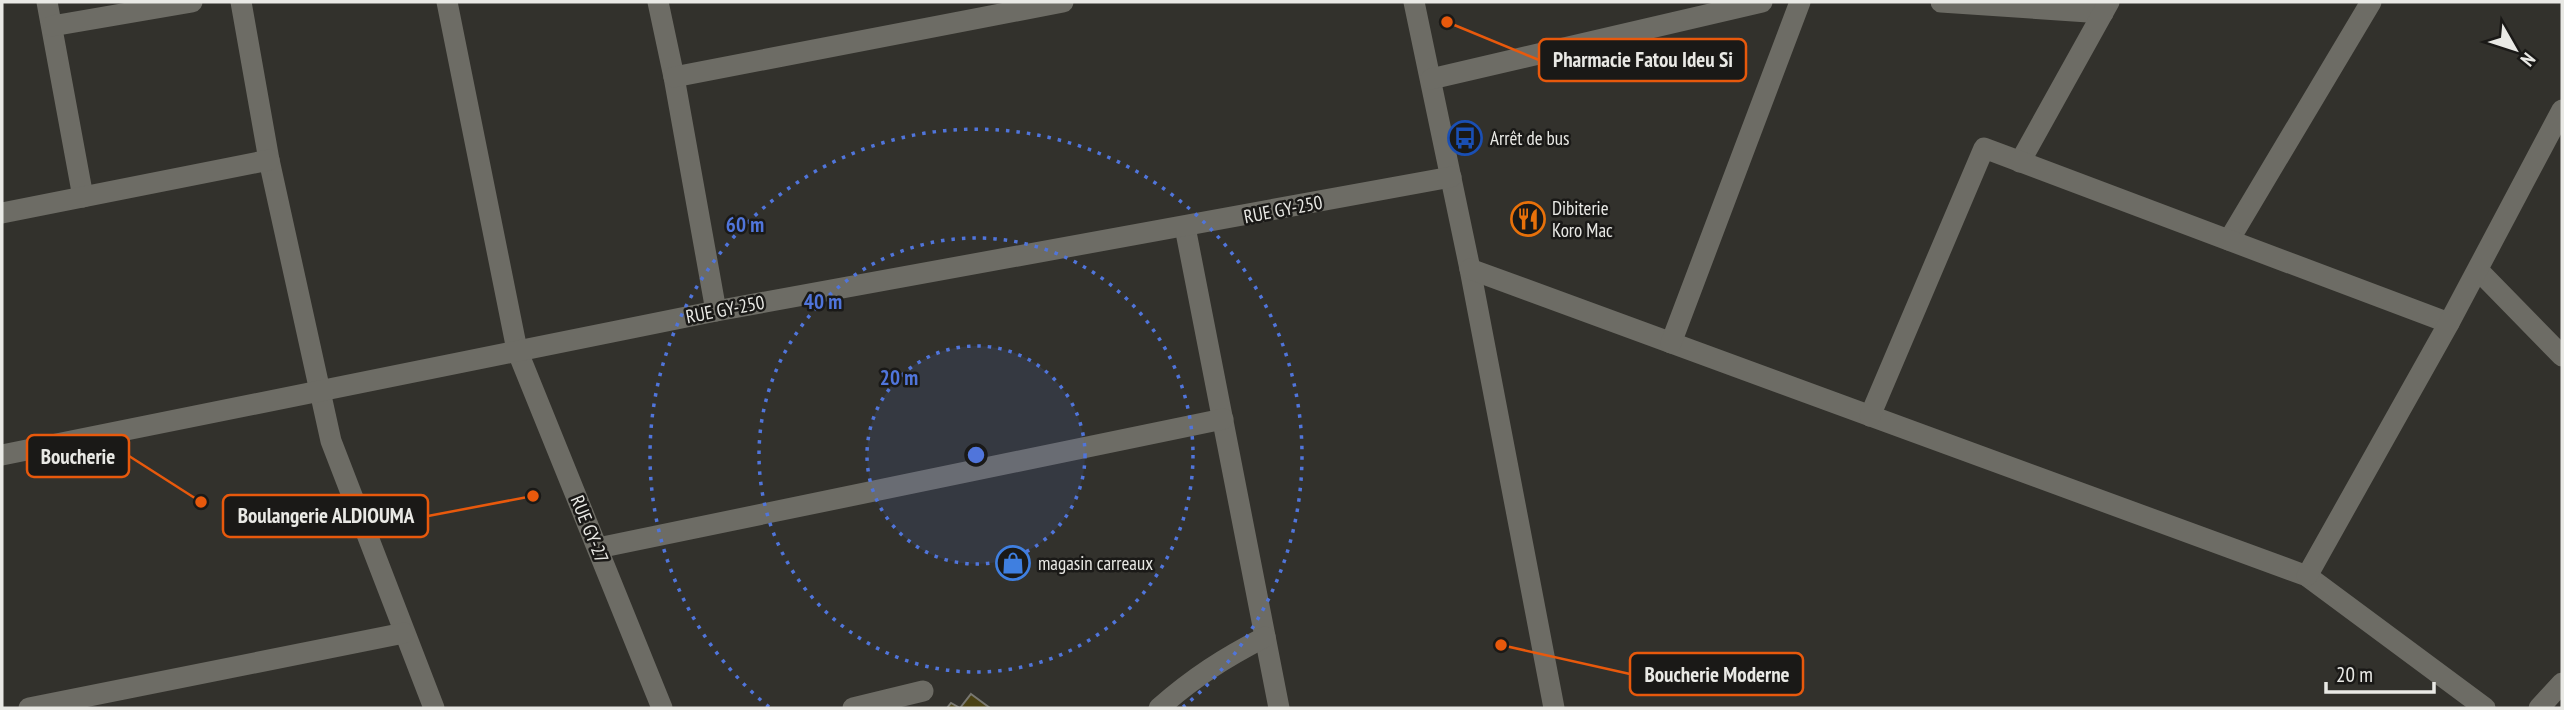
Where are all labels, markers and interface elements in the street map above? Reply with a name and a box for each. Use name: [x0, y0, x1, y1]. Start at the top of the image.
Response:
north arrow: [2480, 14, 2550, 84]
callout: Pharmacie Fatou Ideu Si: [1539, 39, 1746, 81]
text: Pharmacie Fatou Ideu Si: [1553, 46, 1733, 73]
text: N: [2516, 48, 2541, 71]
bus stop icon: Arrêt de bus: [1446, 119, 1484, 157]
place label: Arrêt de bus: [1490, 126, 1570, 150]
street label: RUE GY-250: [1242, 190, 1324, 228]
place label: Dibiterie Koro Mac: [1552, 196, 1613, 242]
restaurant icon: Dibiterie Koro Mac: [1509, 200, 1547, 238]
text: 60 m: [726, 211, 764, 238]
text: 40 m: [804, 288, 842, 315]
street label: RUE GY-250: [684, 290, 766, 328]
text: 20 m: [880, 364, 918, 391]
callout: Boucherie: [27, 435, 129, 477]
text: Boucherie: [41, 443, 115, 470]
centre of rings: [964, 443, 988, 467]
street label: RUE GY-27: [566, 492, 614, 566]
callout: Boulangerie ALDIOUMA: [223, 495, 428, 537]
text: Boulangerie ALDIOUMA: [238, 502, 415, 529]
shop icon: magasin carreaux: [994, 544, 1032, 582]
place label: magasin carreaux: [1038, 551, 1153, 575]
scale bar: [2326, 650, 2434, 694]
callout: Boucherie Moderne: [1630, 653, 1803, 695]
text: Boucherie Moderne: [1644, 661, 1790, 688]
text: 20 m: [2336, 661, 2373, 688]

